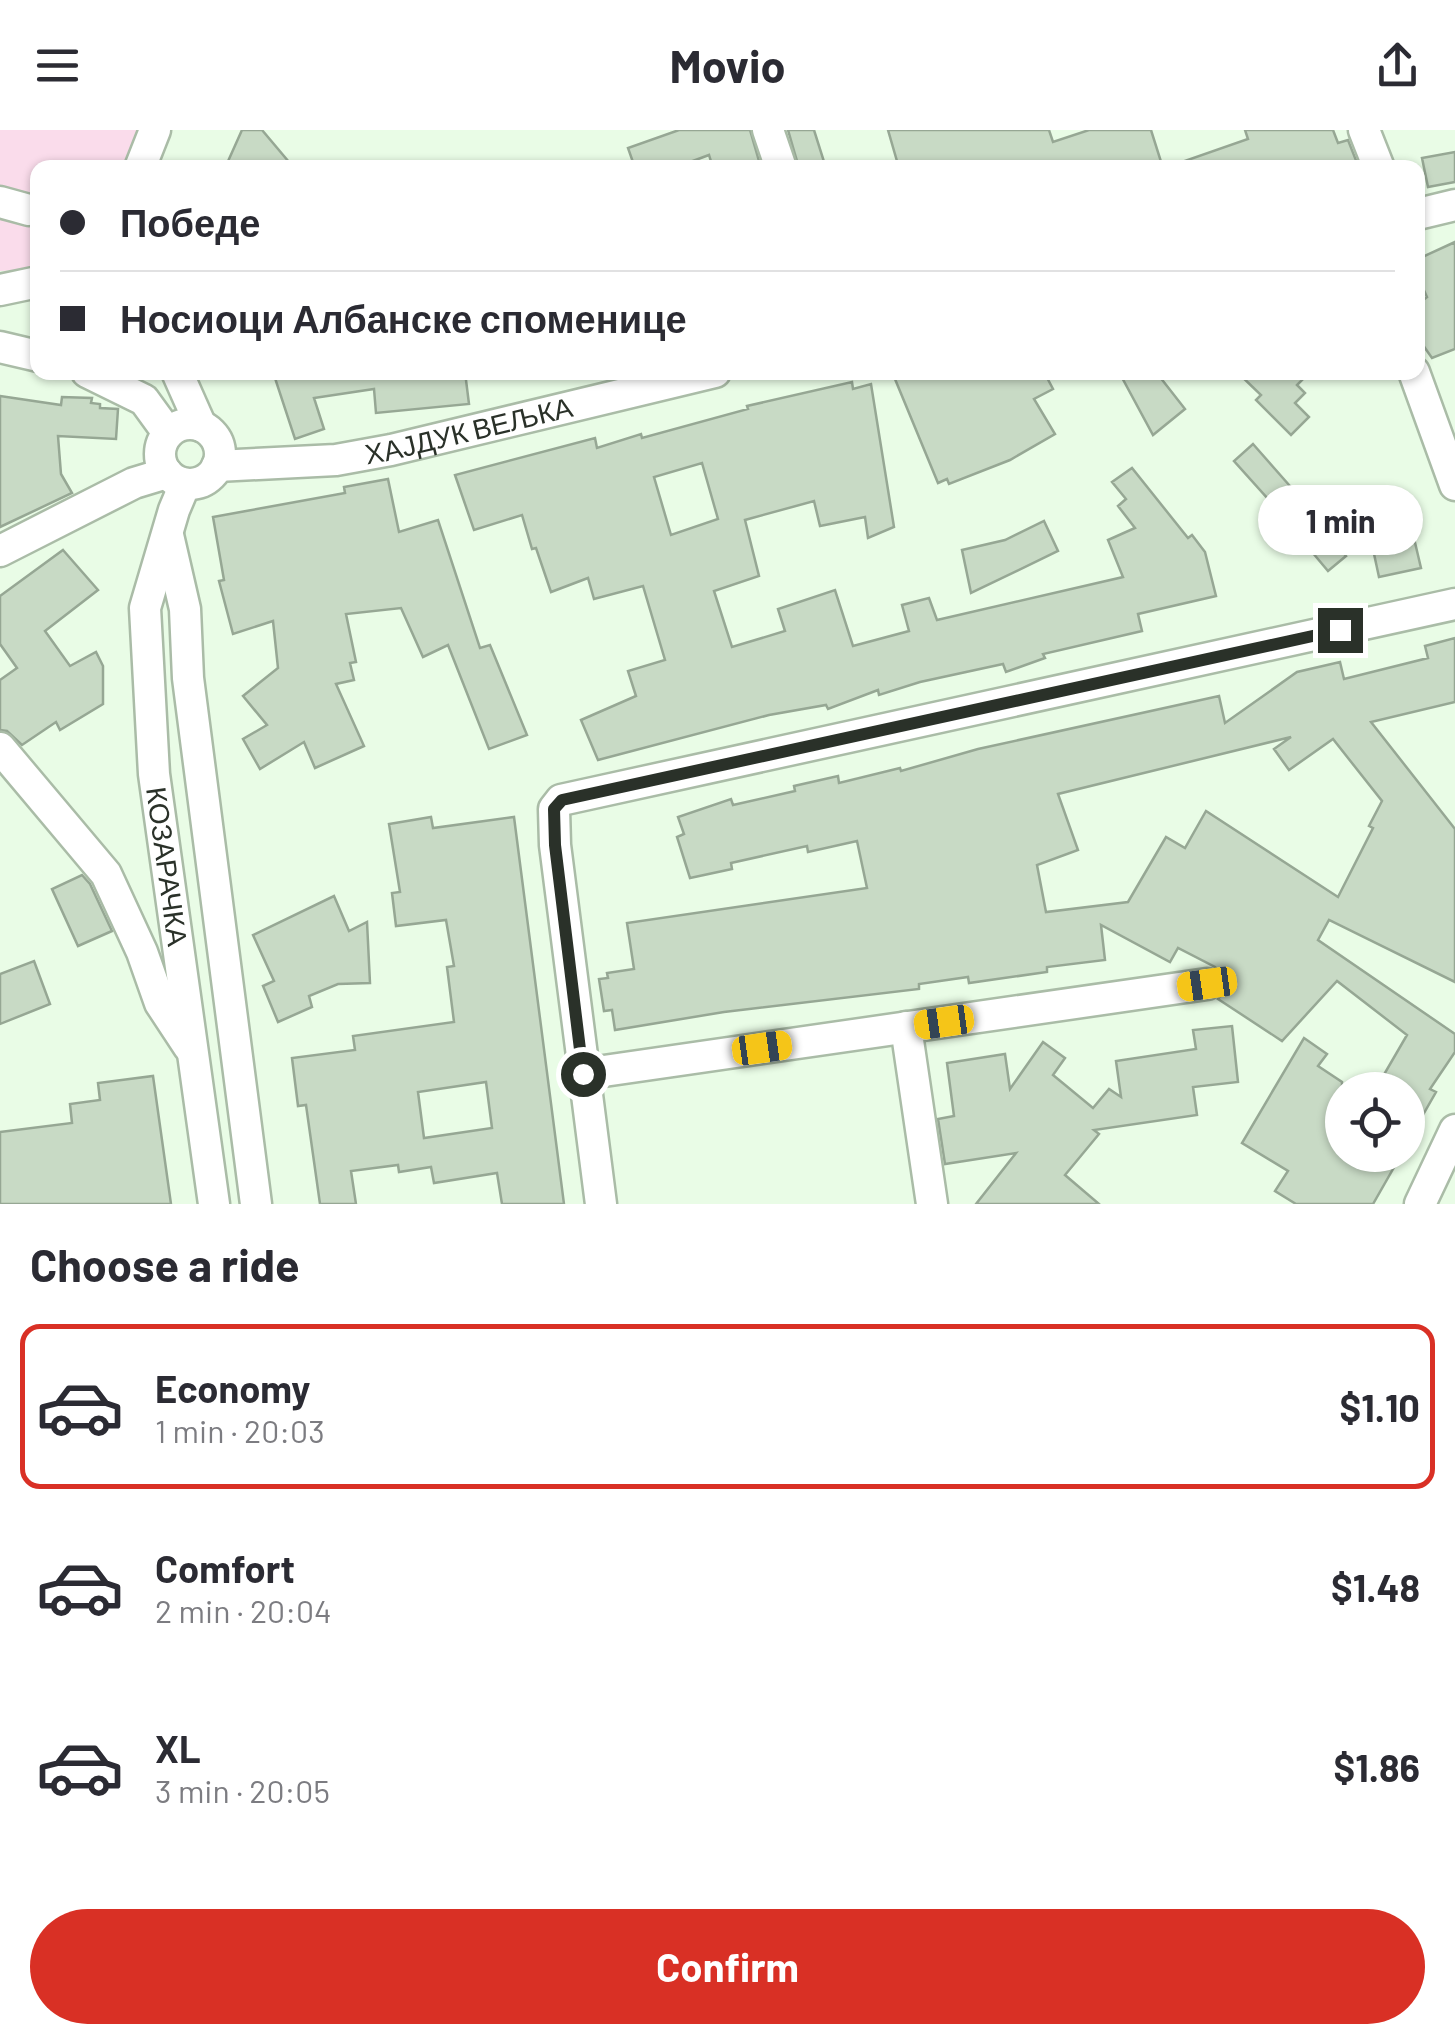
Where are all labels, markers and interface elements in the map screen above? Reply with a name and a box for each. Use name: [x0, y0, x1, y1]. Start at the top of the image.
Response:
icon: menu: [30, 38, 85, 93]
text: Movio: [670, 38, 785, 92]
icon: share: [1370, 38, 1425, 93]
text: Победе: [120, 199, 260, 245]
text: Носиоци Албанске споменице: [120, 295, 687, 341]
street label: ХАЈДУК ВЕЉКА: [362, 389, 576, 470]
callout: 1 min: [1258, 485, 1422, 555]
text: 1 min: [1305, 501, 1376, 539]
route end: [1318, 608, 1363, 653]
street label: КОЗАРАЧКА: [140, 785, 196, 948]
car: [1175, 965, 1239, 1003]
car: [912, 1003, 976, 1041]
car: [730, 1029, 794, 1067]
route start: [561, 1052, 606, 1097]
map controls: [1325, 1072, 1425, 1172]
button: locate: [1325, 1072, 1425, 1172]
text: Choose a ride: [30, 1237, 300, 1291]
icon: car: [35, 1362, 125, 1452]
text: Economy: [155, 1365, 310, 1411]
text: $1.10: [1339, 1384, 1420, 1430]
text: 1 min · 20:03: [155, 1411, 325, 1449]
icon: car: [35, 1542, 125, 1632]
text: Comfort: [155, 1545, 295, 1591]
text: $1.48: [1331, 1564, 1420, 1610]
text: 2 min · 20:04: [155, 1591, 332, 1629]
icon: car: [35, 1722, 125, 1812]
text: XL: [155, 1725, 201, 1771]
text: $1.86: [1334, 1744, 1420, 1790]
text: 3 min · 20:05: [155, 1771, 330, 1809]
button: Confirm: [30, 1909, 1425, 2024]

